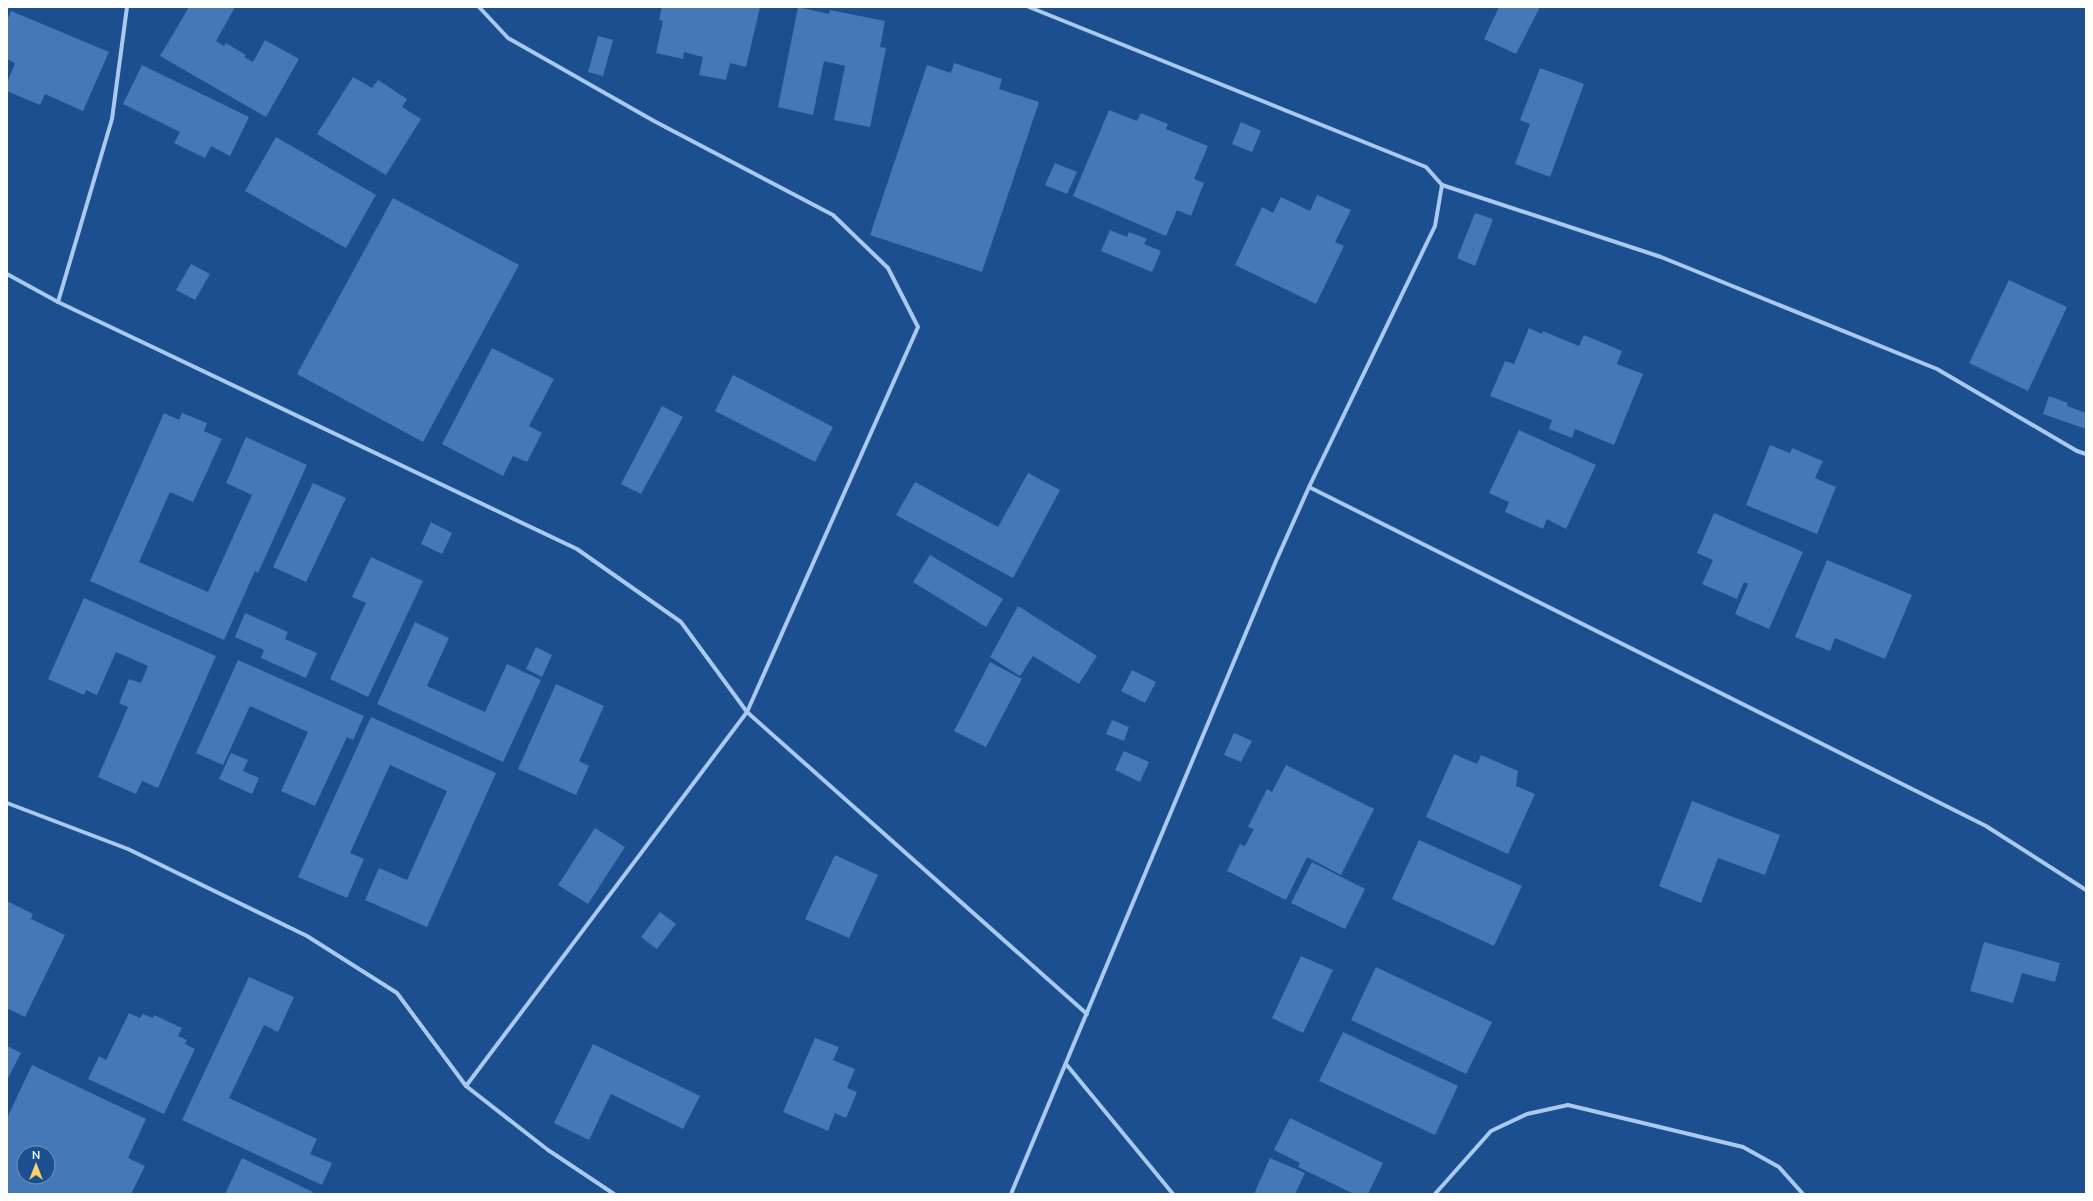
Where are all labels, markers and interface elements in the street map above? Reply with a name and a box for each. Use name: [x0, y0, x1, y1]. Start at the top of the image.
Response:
north arrow: [16, 1145, 56, 1185]
text: N: [32, 1148, 40, 1163]

